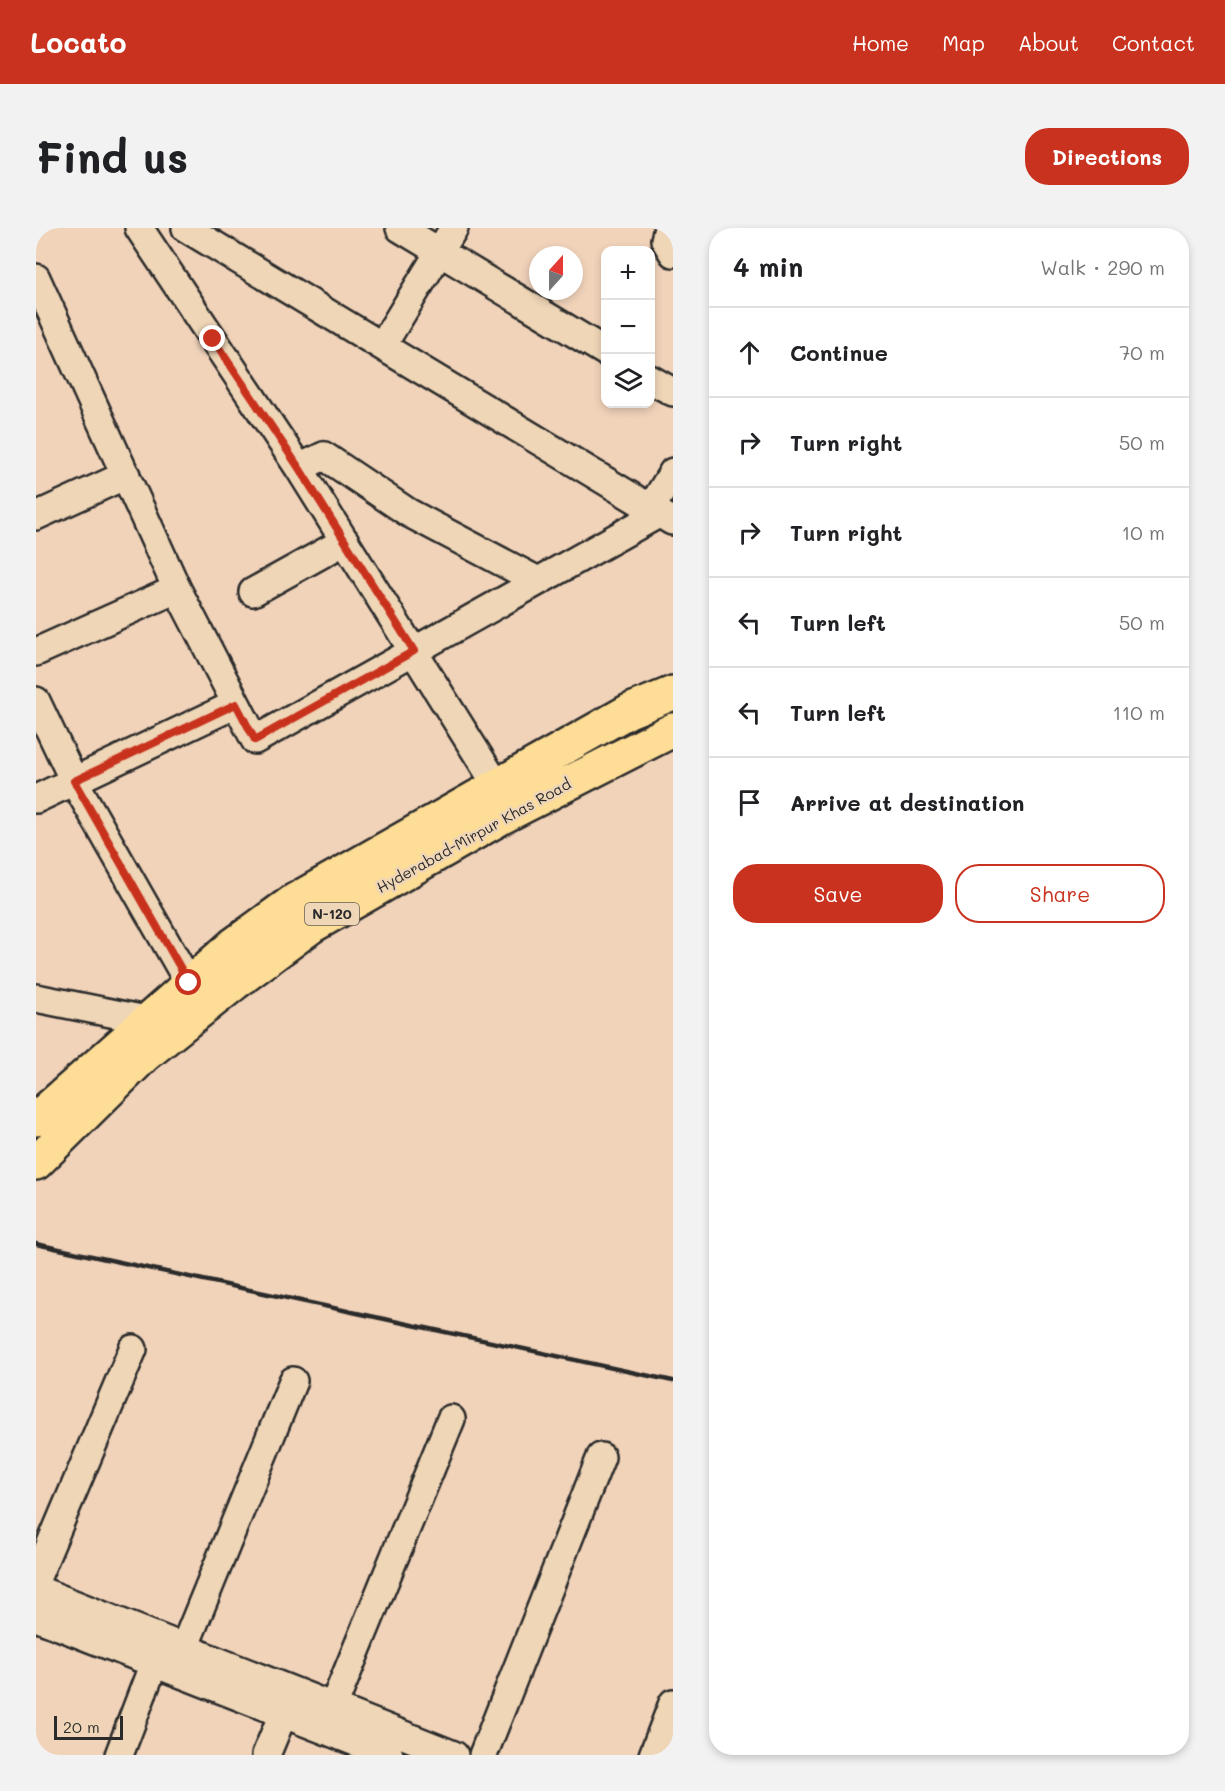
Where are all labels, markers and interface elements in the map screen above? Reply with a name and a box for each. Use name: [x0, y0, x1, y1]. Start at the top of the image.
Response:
text: Locato: [30, 24, 127, 60]
text: Home: [852, 29, 909, 56]
text: Map: [942, 29, 985, 56]
text: About: [1018, 29, 1079, 56]
text: Contact: [1112, 29, 1195, 56]
button: Directions: [1025, 128, 1189, 185]
text: Find us: [36, 129, 188, 184]
north arrow: [529, 246, 583, 300]
map controls: [601, 246, 655, 408]
button: +: [601, 246, 655, 300]
text: 4 min: [733, 250, 803, 284]
text: Walk · 290 m: [1040, 254, 1165, 280]
button: −: [601, 300, 655, 354]
route end: [199, 325, 225, 351]
icon: ahead: [733, 336, 766, 369]
text: Continue: [790, 338, 888, 367]
text: 70 m: [1119, 339, 1165, 365]
button: layers: [601, 354, 655, 408]
icon: right: [733, 426, 766, 459]
text: Turn right: [790, 428, 902, 457]
text: 50 m: [1119, 429, 1165, 455]
icon: right: [733, 516, 766, 549]
text: Turn right: [790, 518, 902, 547]
text: 10 m: [1121, 519, 1165, 545]
icon: left: [733, 606, 766, 639]
text: Turn left: [790, 608, 886, 637]
text: 50 m: [1119, 609, 1165, 635]
icon: left: [733, 696, 766, 729]
text: Turn left: [790, 698, 886, 727]
text: 110 m: [1112, 699, 1165, 725]
street label: Hyderabad-Mirpur Khas Road: [373, 773, 574, 897]
icon: arrive: [733, 786, 766, 819]
text: Arrive at destination: [790, 788, 1025, 817]
button: Save: [733, 864, 943, 923]
button: Share: [955, 864, 1165, 923]
road number: N-120: [305, 903, 359, 925]
route start: [175, 969, 201, 995]
scale bar: [54, 1713, 123, 1740]
text: 20 m: [63, 1716, 100, 1737]

